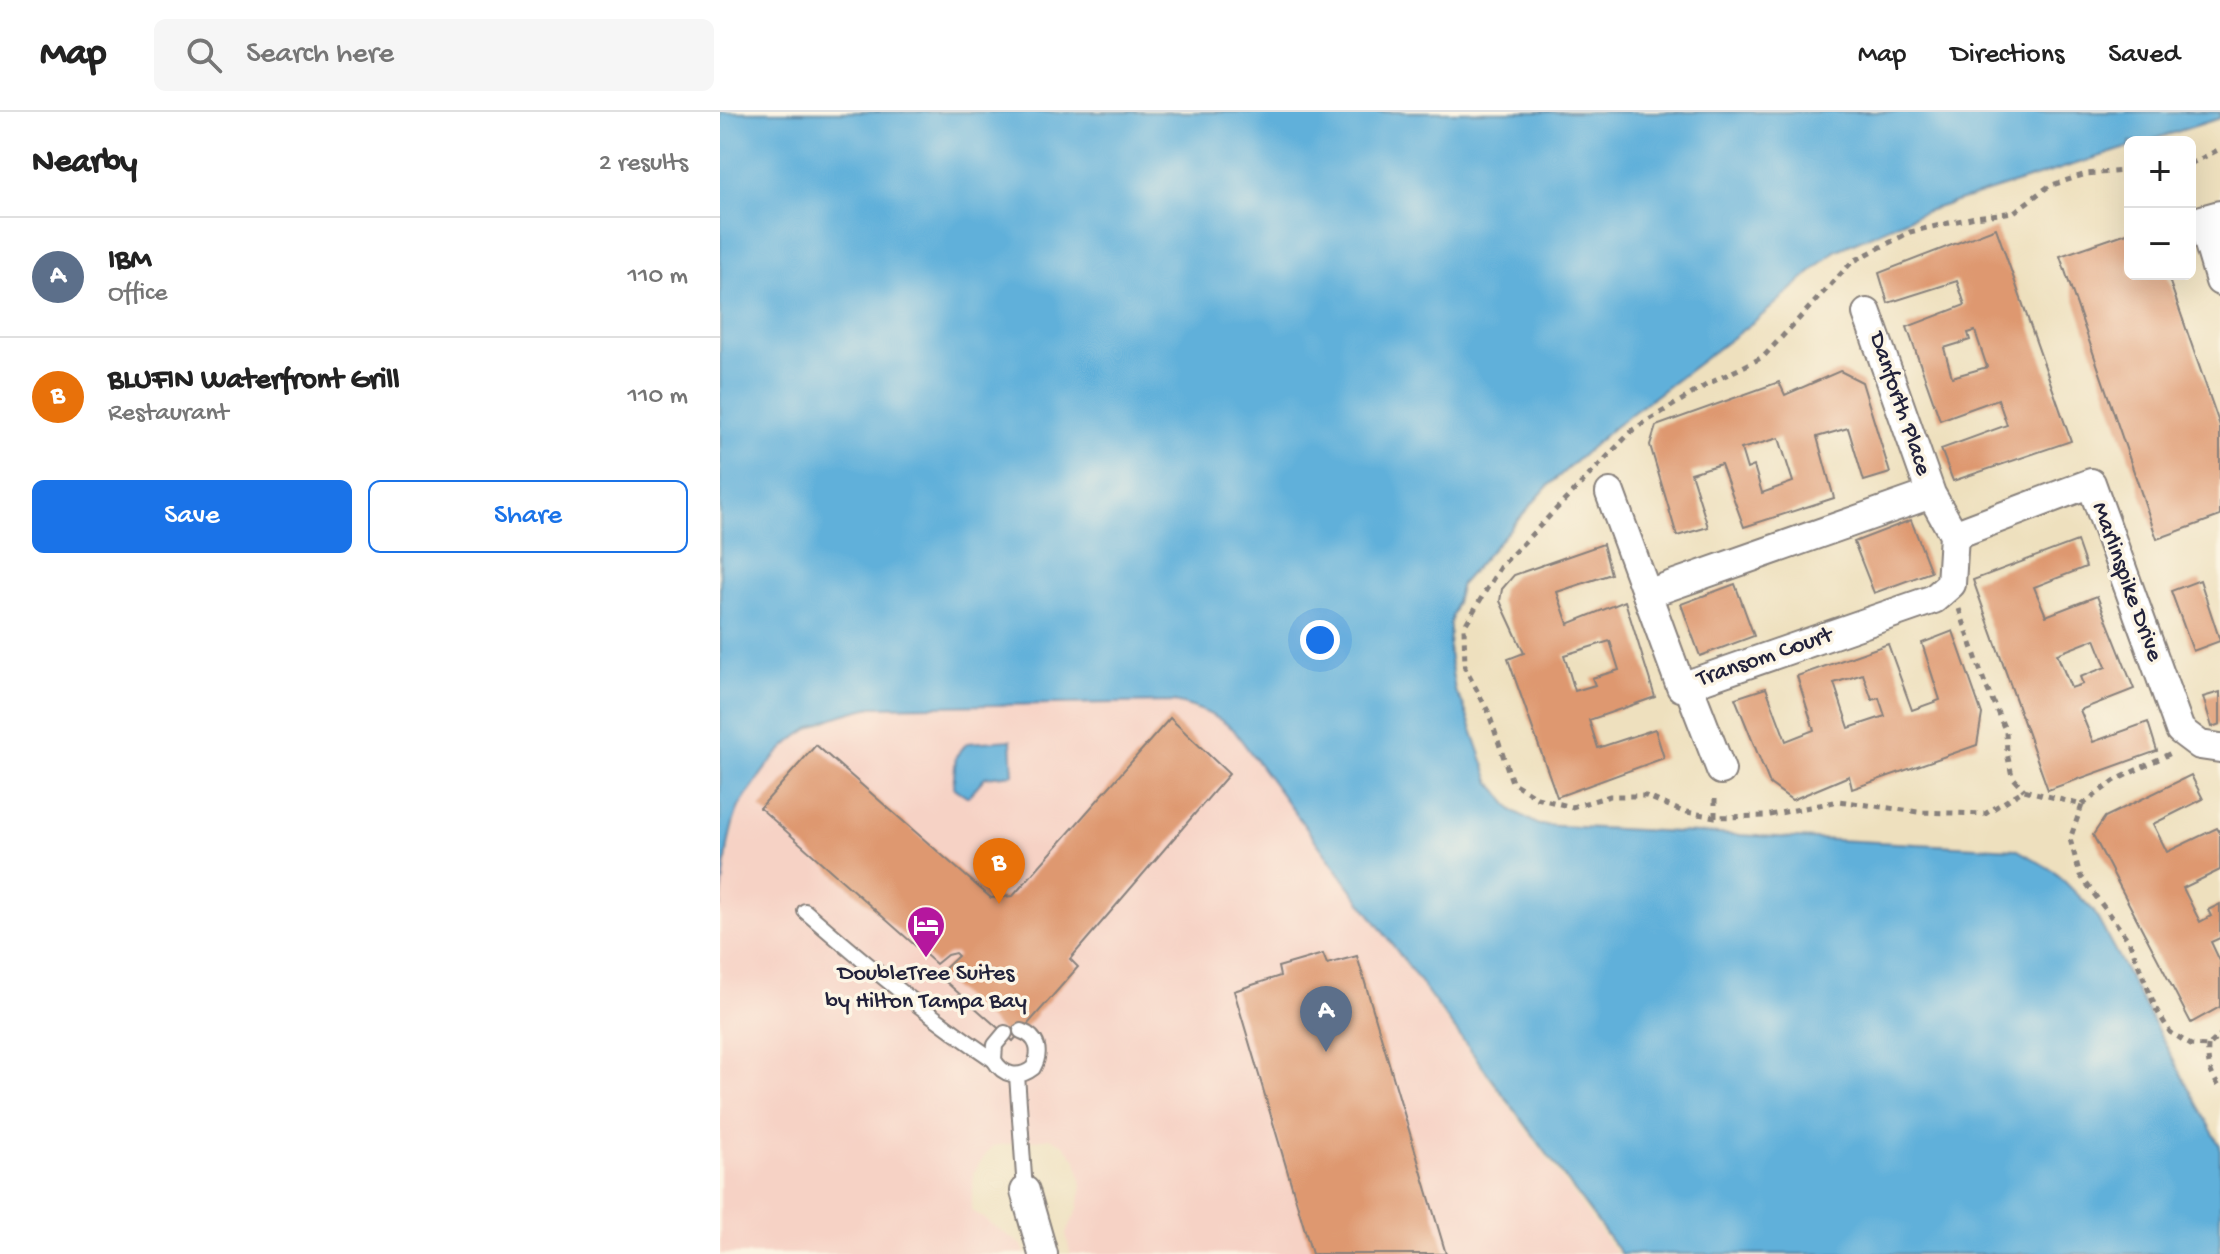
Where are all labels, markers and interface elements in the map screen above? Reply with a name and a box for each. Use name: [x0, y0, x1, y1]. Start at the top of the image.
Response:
search box: [154, 19, 714, 91]
text: Map: [40, 33, 106, 77]
icon: search: [182, 33, 226, 77]
text: Search here: [246, 38, 394, 73]
text: Map: [1858, 39, 1906, 72]
text: Directions: [1950, 39, 2064, 72]
text: Saved: [2108, 39, 2180, 72]
map controls: [2124, 136, 2196, 280]
button: +: [2124, 136, 2196, 208]
text: Nearby: [32, 144, 137, 184]
text: 2 results: [599, 149, 688, 180]
button: −: [2124, 208, 2196, 280]
text: IBM: [108, 244, 151, 279]
text: A: [50, 262, 66, 293]
text: 110 m: [628, 262, 688, 293]
text: Office: [108, 279, 167, 310]
street label: Danforth Place: [1860, 327, 1937, 480]
text: BLUFIN Waterfront Grill: [108, 364, 400, 399]
text: B: [51, 382, 65, 413]
text: 110 m: [628, 382, 688, 413]
text: Restaurant: [108, 399, 228, 430]
button: Save: [32, 480, 352, 553]
button: Share: [368, 480, 688, 553]
street label: Marlinspike Drive: [2084, 498, 2168, 666]
your location: [1300, 620, 1340, 660]
street label: Transom Court: [1691, 621, 1839, 695]
pin: B: [973, 838, 1025, 904]
hotel icon: DoubleTree Suites by Hilton Tampa Bay: [905, 904, 947, 959]
place label: DoubleTree Suites by Hilton Tampa Bay: [825, 960, 1027, 1017]
pin: A: [1300, 986, 1352, 1052]

